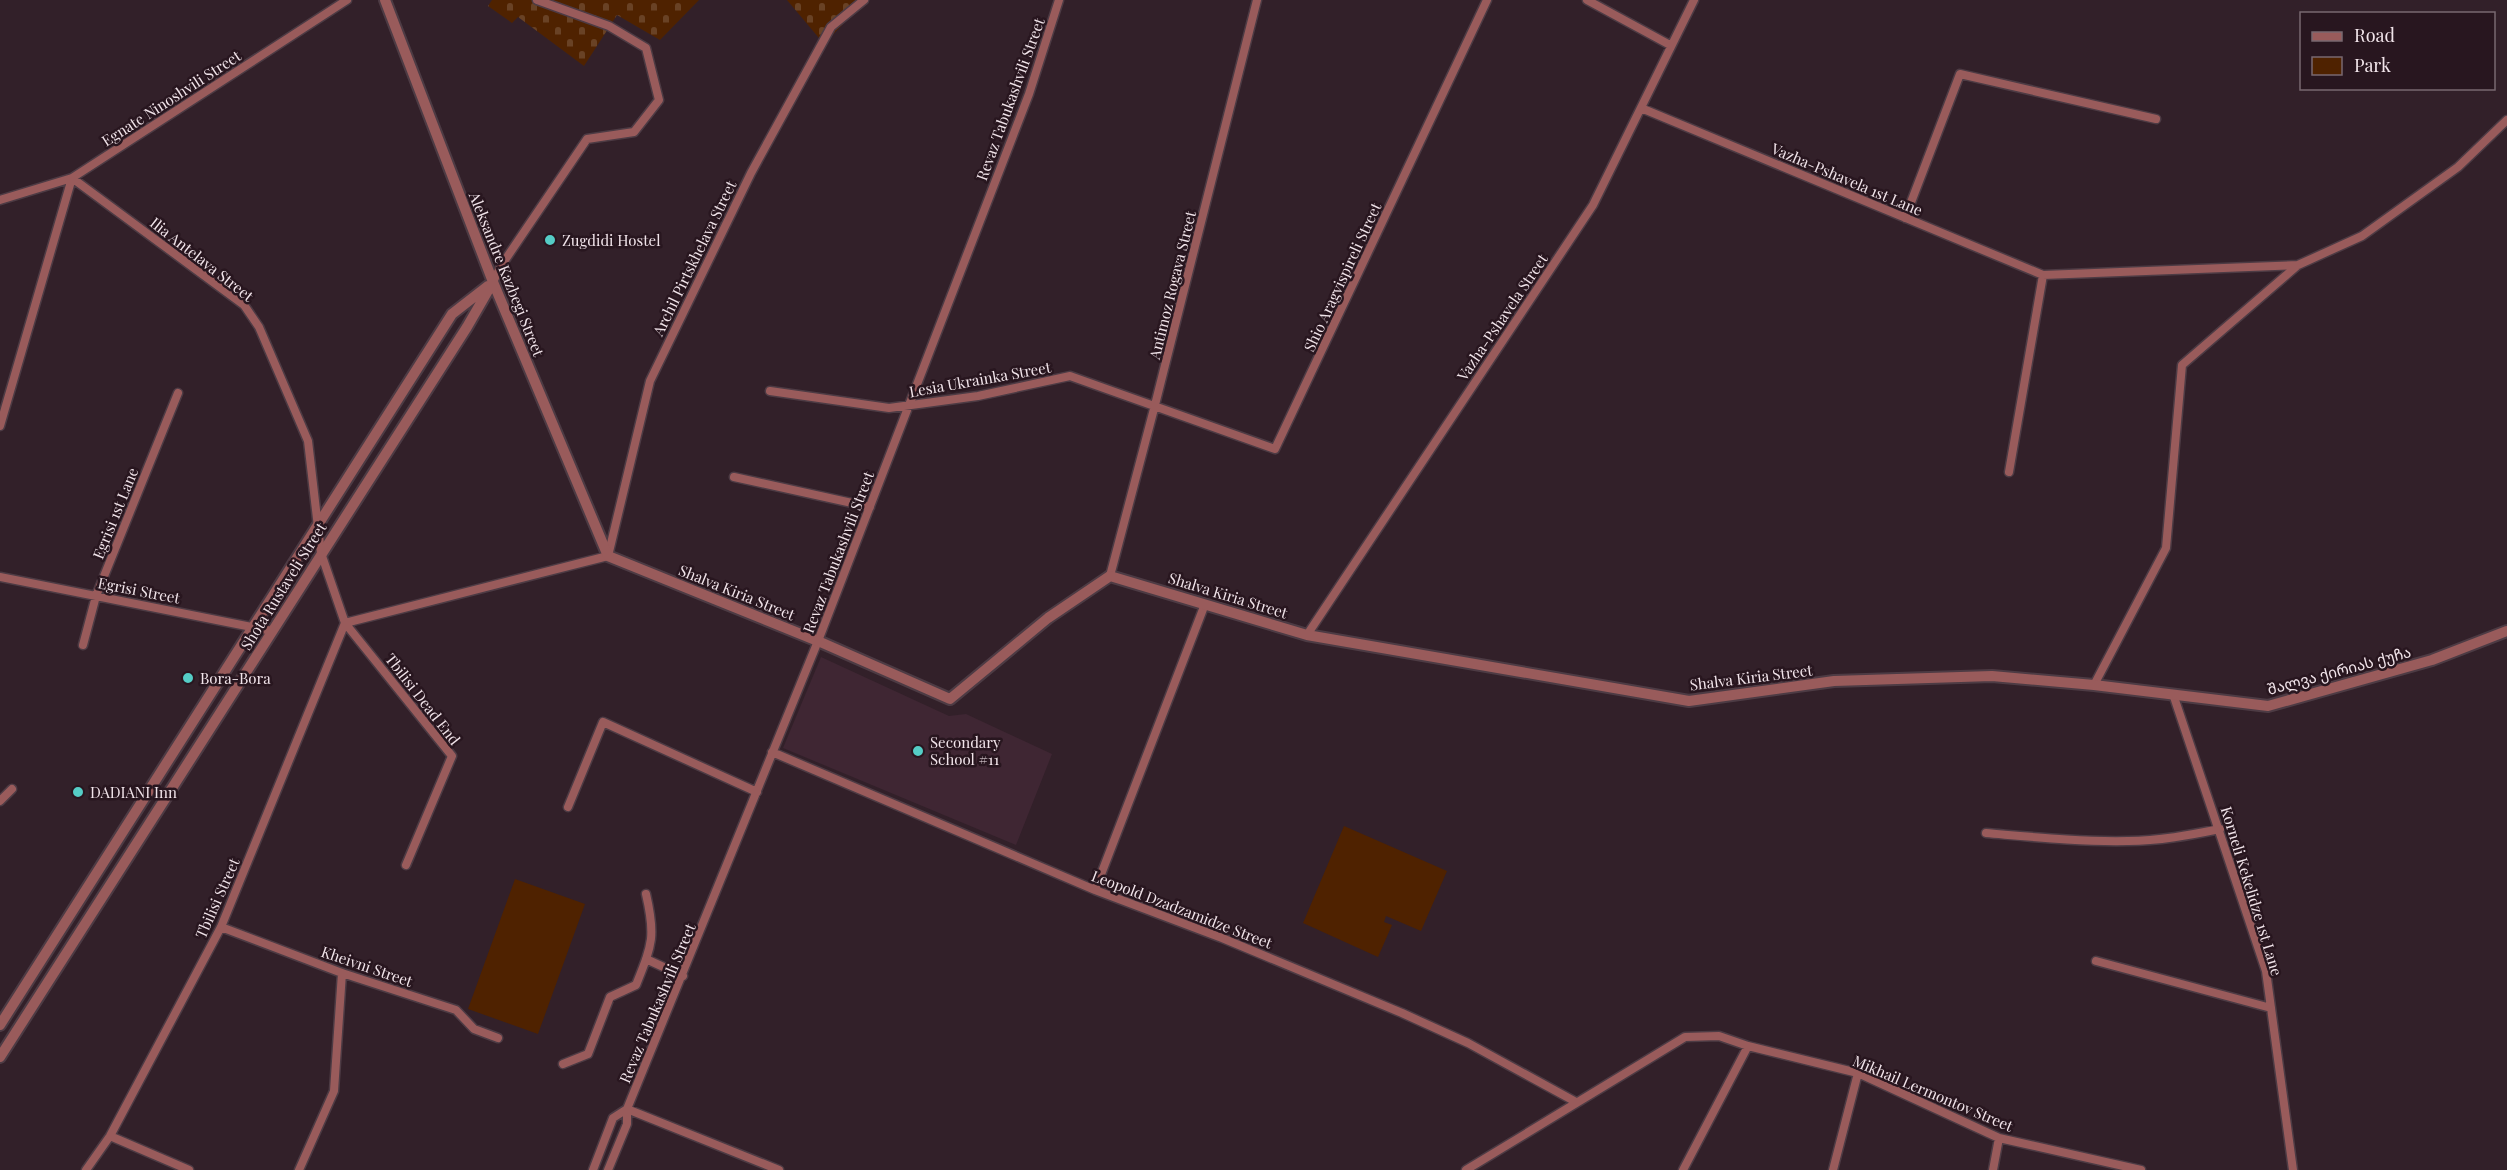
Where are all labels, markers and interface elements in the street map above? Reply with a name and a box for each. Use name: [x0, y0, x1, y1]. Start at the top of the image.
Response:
legend: [2300, 12, 2495, 90]
street label: Revaz Tabukashvili Street: [971, 14, 1049, 183]
text: Road: [2354, 23, 2395, 47]
street label: Egnate Ninoshvili Street: [98, 45, 245, 150]
text: Park: [2354, 53, 2391, 77]
street label: Vazha-Pshavela 1st Lane: [1767, 138, 1926, 220]
street label: Archil Pirtskhelava Street: [647, 176, 741, 340]
street label: Aleksandre Kazbegi Street: [464, 188, 549, 360]
street label: Shio Aragvispireli Street: [1299, 199, 1386, 355]
street label: Antimoz Rogava Street: [1144, 208, 1200, 362]
street label: Ilia Antelava Street: [146, 212, 258, 306]
place label: Zugdidi Hostel: [562, 230, 660, 250]
marker: Zugdidi Hostel: [543, 233, 557, 247]
street label: Vazha-Pshavela Street: [1452, 249, 1552, 385]
street label: Lesia Ukrainka Street: [908, 357, 1053, 401]
street label: Egrisi 1st Lane: [88, 464, 142, 562]
street label: Revaz Tabukashvili Street: [798, 468, 878, 636]
street label: Shota Rustaveli Street: [236, 518, 331, 654]
street label: Shalva Kiria Street: [676, 560, 799, 625]
street label: Shalva Kiria Street: [1166, 567, 1291, 623]
street label: Egrisi Street: [96, 572, 182, 608]
street label: შალვა ქირიას ქუჩა: [2265, 641, 2413, 699]
street label: Tbilisi Dead End: [381, 649, 465, 749]
street label: Shalva Kiria Street: [1688, 659, 1814, 694]
place label: Bora-Bora: [200, 668, 271, 688]
marker: Bora-Bora: [181, 671, 195, 685]
place label: Secondary School #11: [930, 732, 1001, 769]
marker: Secondary School #11: [911, 744, 925, 758]
place label: DADIANI Inn: [90, 782, 177, 802]
marker: DADIANI Inn: [71, 785, 85, 799]
street label: Korneli Kekelidze 1st Lane: [2217, 804, 2287, 978]
street label: Tbilisi Street: [190, 854, 244, 941]
street label: Leopold Dzadzamidze Street: [1089, 865, 1276, 953]
street label: Revaz Tabukashvili Street: [614, 919, 700, 1086]
street label: Kheivni Street: [319, 941, 416, 991]
street label: Mikhail Lermontov Street: [1850, 1050, 2017, 1136]

